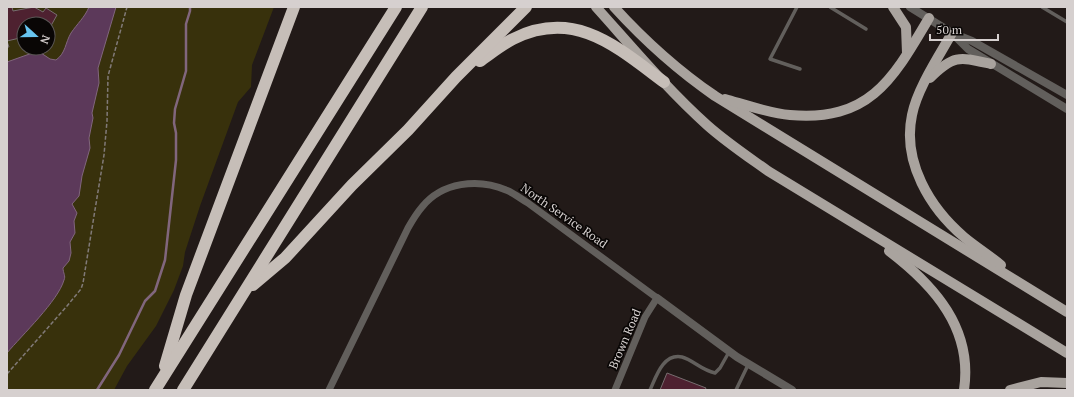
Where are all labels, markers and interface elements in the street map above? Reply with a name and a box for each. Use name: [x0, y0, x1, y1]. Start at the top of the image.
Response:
north arrow: [16, 16, 56, 56]
scale bar: [930, 16, 998, 42]
text: 50 m: [936, 22, 963, 37]
text: N: [37, 33, 53, 47]
street label: North Service Road: [518, 180, 611, 251]
street label: Brown Road: [605, 306, 644, 371]

